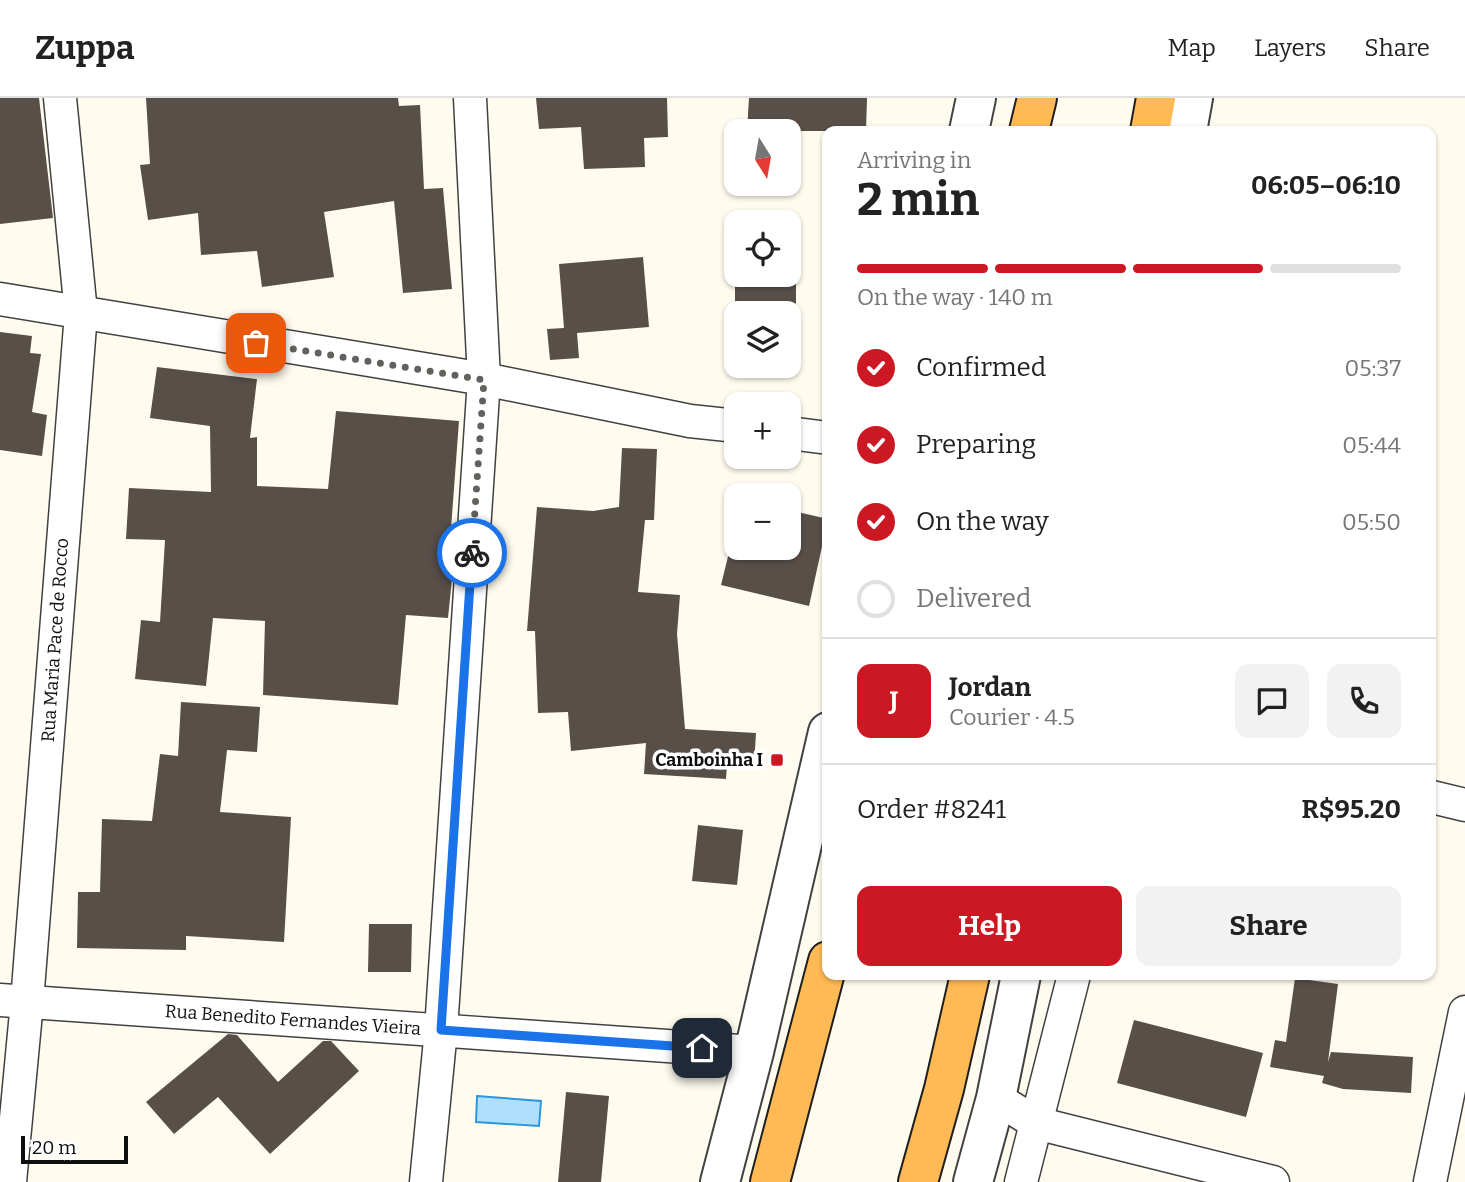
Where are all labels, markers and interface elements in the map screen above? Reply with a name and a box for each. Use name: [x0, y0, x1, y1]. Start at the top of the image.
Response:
text: Zuppa: [35, 28, 134, 68]
text: Map: [1168, 34, 1216, 62]
text: Layers: [1254, 34, 1326, 62]
text: Share: [1364, 34, 1430, 62]
north arrow: [724, 119, 802, 196]
map controls: [724, 119, 801, 560]
text: Arriving in: [857, 146, 971, 174]
text: 06:05–06:10: [1251, 170, 1401, 201]
text: 2 min: [857, 172, 979, 227]
button: locate: [724, 210, 801, 287]
text: On the way · 140 m: [857, 283, 1053, 311]
button: layers: [724, 301, 801, 378]
pin: [226, 313, 286, 373]
icon: bag: [237, 324, 275, 362]
icon: check: [857, 349, 895, 387]
text: Confirmed: [916, 352, 1046, 383]
text: 05:37: [1344, 354, 1401, 382]
button: +: [724, 392, 801, 469]
icon: check: [857, 426, 895, 464]
text: Preparing: [916, 429, 1036, 460]
text: 05:44: [1342, 431, 1401, 459]
button: −: [724, 483, 801, 560]
icon: check: [857, 503, 895, 541]
text: On the way: [916, 506, 1049, 537]
text: 05:50: [1342, 508, 1401, 536]
courier: [437, 518, 507, 588]
icon: bike: [453, 534, 491, 572]
street label: Rua Maria Pace de Rocco: [37, 537, 73, 743]
text: Delivered: [916, 583, 1031, 614]
button: chat: [1235, 664, 1309, 738]
button: phone: [1327, 664, 1401, 738]
text: Jordan: [949, 672, 1031, 703]
text: J: [890, 686, 898, 717]
text: Courier · 4.5: [949, 703, 1075, 731]
place label: Camboinha I: [655, 749, 763, 771]
marker: Camboinha I: [769, 752, 785, 768]
text: Order #8241: [857, 794, 1006, 825]
text: R$95.20: [1301, 794, 1401, 825]
button: Help: [857, 886, 1122, 966]
button: Share: [1136, 886, 1401, 966]
street label: Rua Benedito Fernandes Vieira: [164, 1000, 422, 1040]
pin: [672, 1018, 732, 1078]
icon: home: [683, 1029, 721, 1067]
scale bar: [21, 1133, 128, 1165]
text: 20 m: [32, 1136, 76, 1159]

